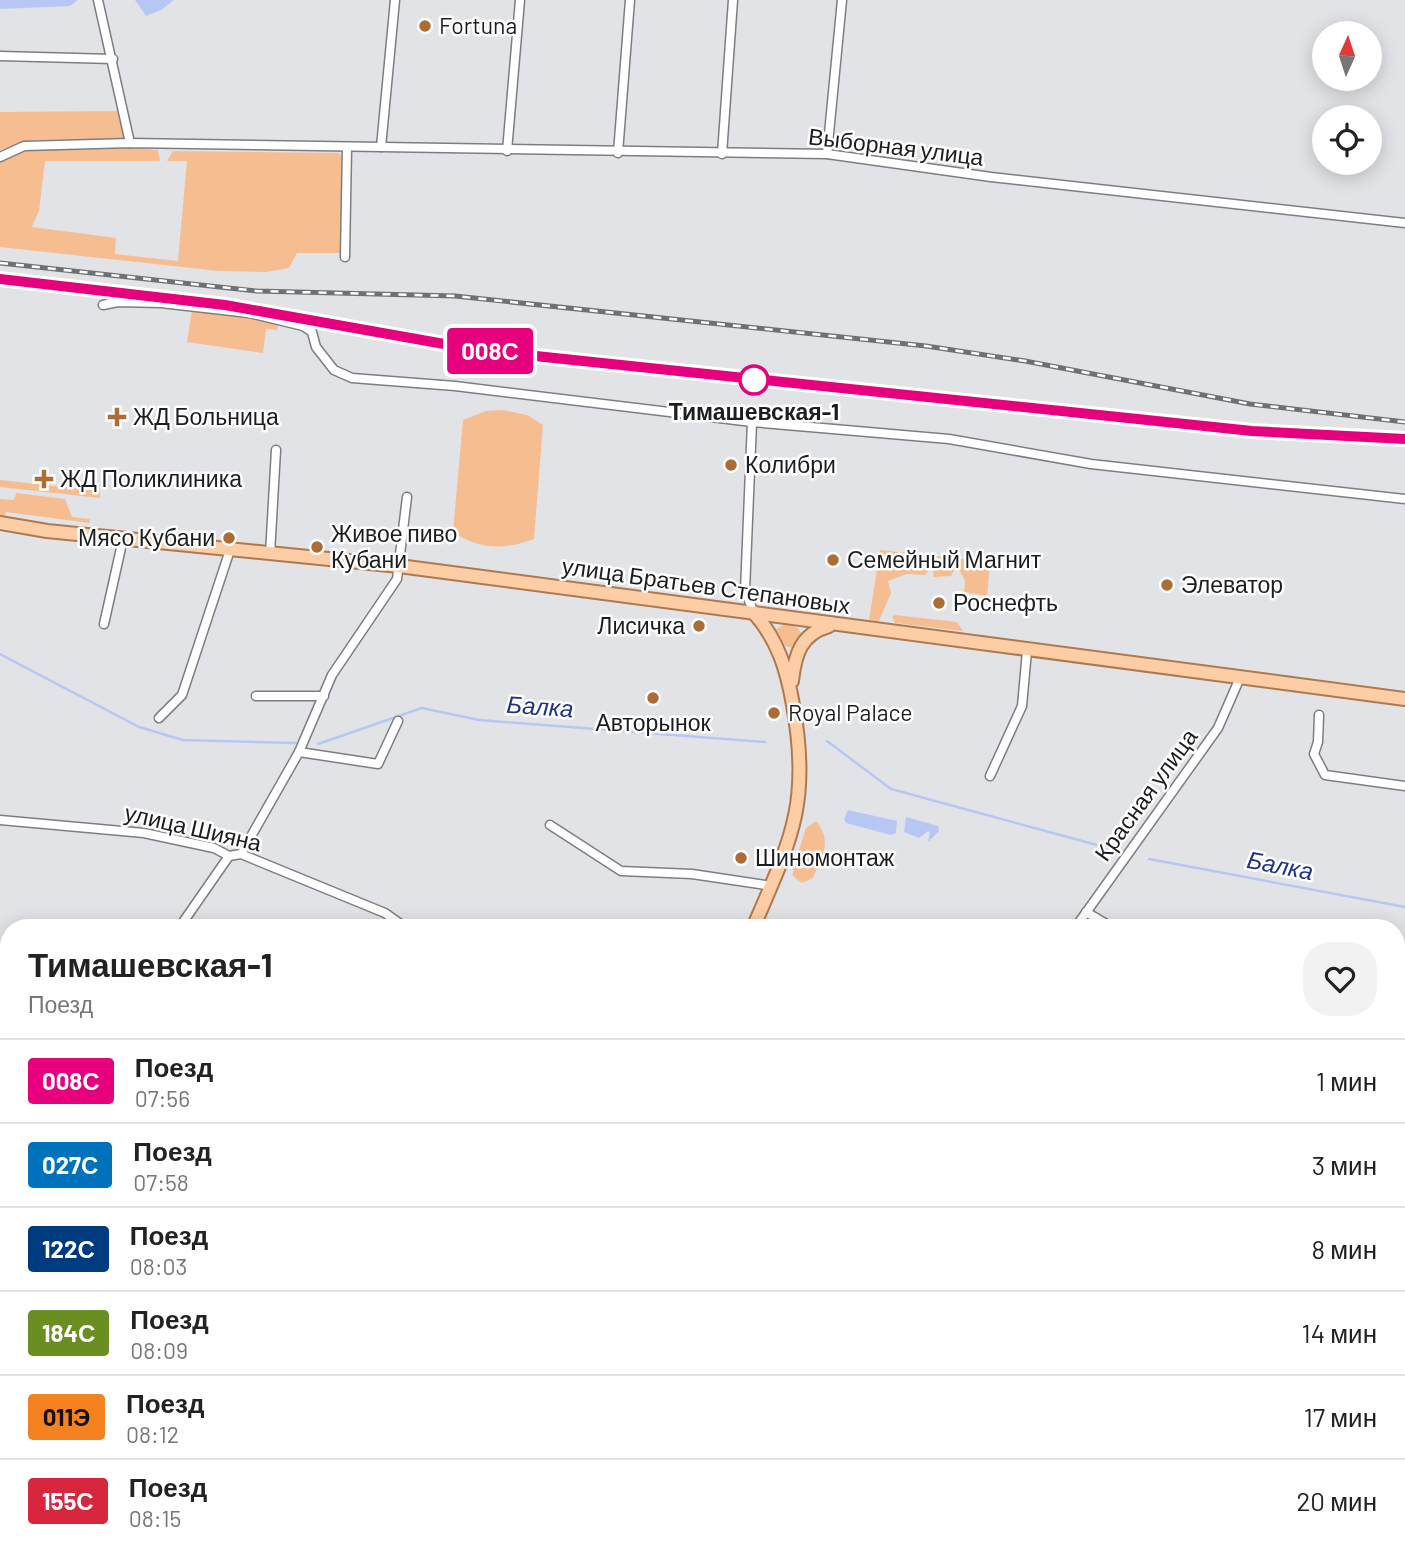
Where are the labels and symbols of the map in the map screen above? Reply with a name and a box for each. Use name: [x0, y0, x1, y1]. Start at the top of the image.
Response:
place label: Fortuna: [439, 11, 517, 39]
marker: Fortuna: [417, 18, 433, 34]
north arrow: [1312, 21, 1382, 91]
street label: Выборная улица: [807, 121, 986, 171]
line badge: 008С: [441, 328, 539, 374]
marker: Тимашевская-1: [739, 365, 769, 395]
place label: Тимашевская-1: [669, 397, 839, 425]
place label: ЖД Больница: [133, 402, 279, 430]
marker: ЖД Больница: [107, 407, 127, 427]
place label: Колибри: [745, 450, 836, 478]
marker: Колибри: [723, 457, 739, 473]
place label: ЖД Поликлиника: [60, 464, 242, 492]
marker: ЖД Поликлиника: [34, 469, 54, 489]
place label: Живое пиво Кубани: [331, 519, 457, 573]
place label: Мясо Кубани: [78, 523, 215, 551]
marker: Мясо Кубани: [221, 530, 237, 546]
marker: Живое пиво Кубани: [309, 539, 325, 555]
place label: Семейный Магнит: [847, 545, 1042, 573]
street label: улица Братьев Степановых: [560, 551, 853, 619]
marker: Семейный Магнит: [825, 552, 841, 568]
place label: Элеватор: [1181, 570, 1283, 598]
marker: Элеватор: [1159, 577, 1175, 593]
place label: Роснефть: [953, 588, 1058, 616]
marker: Роснефть: [931, 595, 947, 611]
place label: Лисичка: [597, 611, 685, 639]
marker: Лисичка: [691, 618, 707, 634]
water label: Балка: [506, 689, 574, 722]
marker: Авторынок: [645, 690, 661, 706]
place label: Royal Palace: [788, 698, 913, 726]
marker: Royal Palace: [766, 705, 782, 721]
place label: Авторынок: [596, 708, 711, 736]
street label: Красная улица: [1088, 723, 1203, 866]
street label: улица Шияна: [122, 798, 265, 856]
place label: Шиномонтаж: [755, 843, 895, 871]
water label: Балка: [1245, 844, 1316, 885]
marker: Шиномонтаж: [733, 850, 749, 866]

